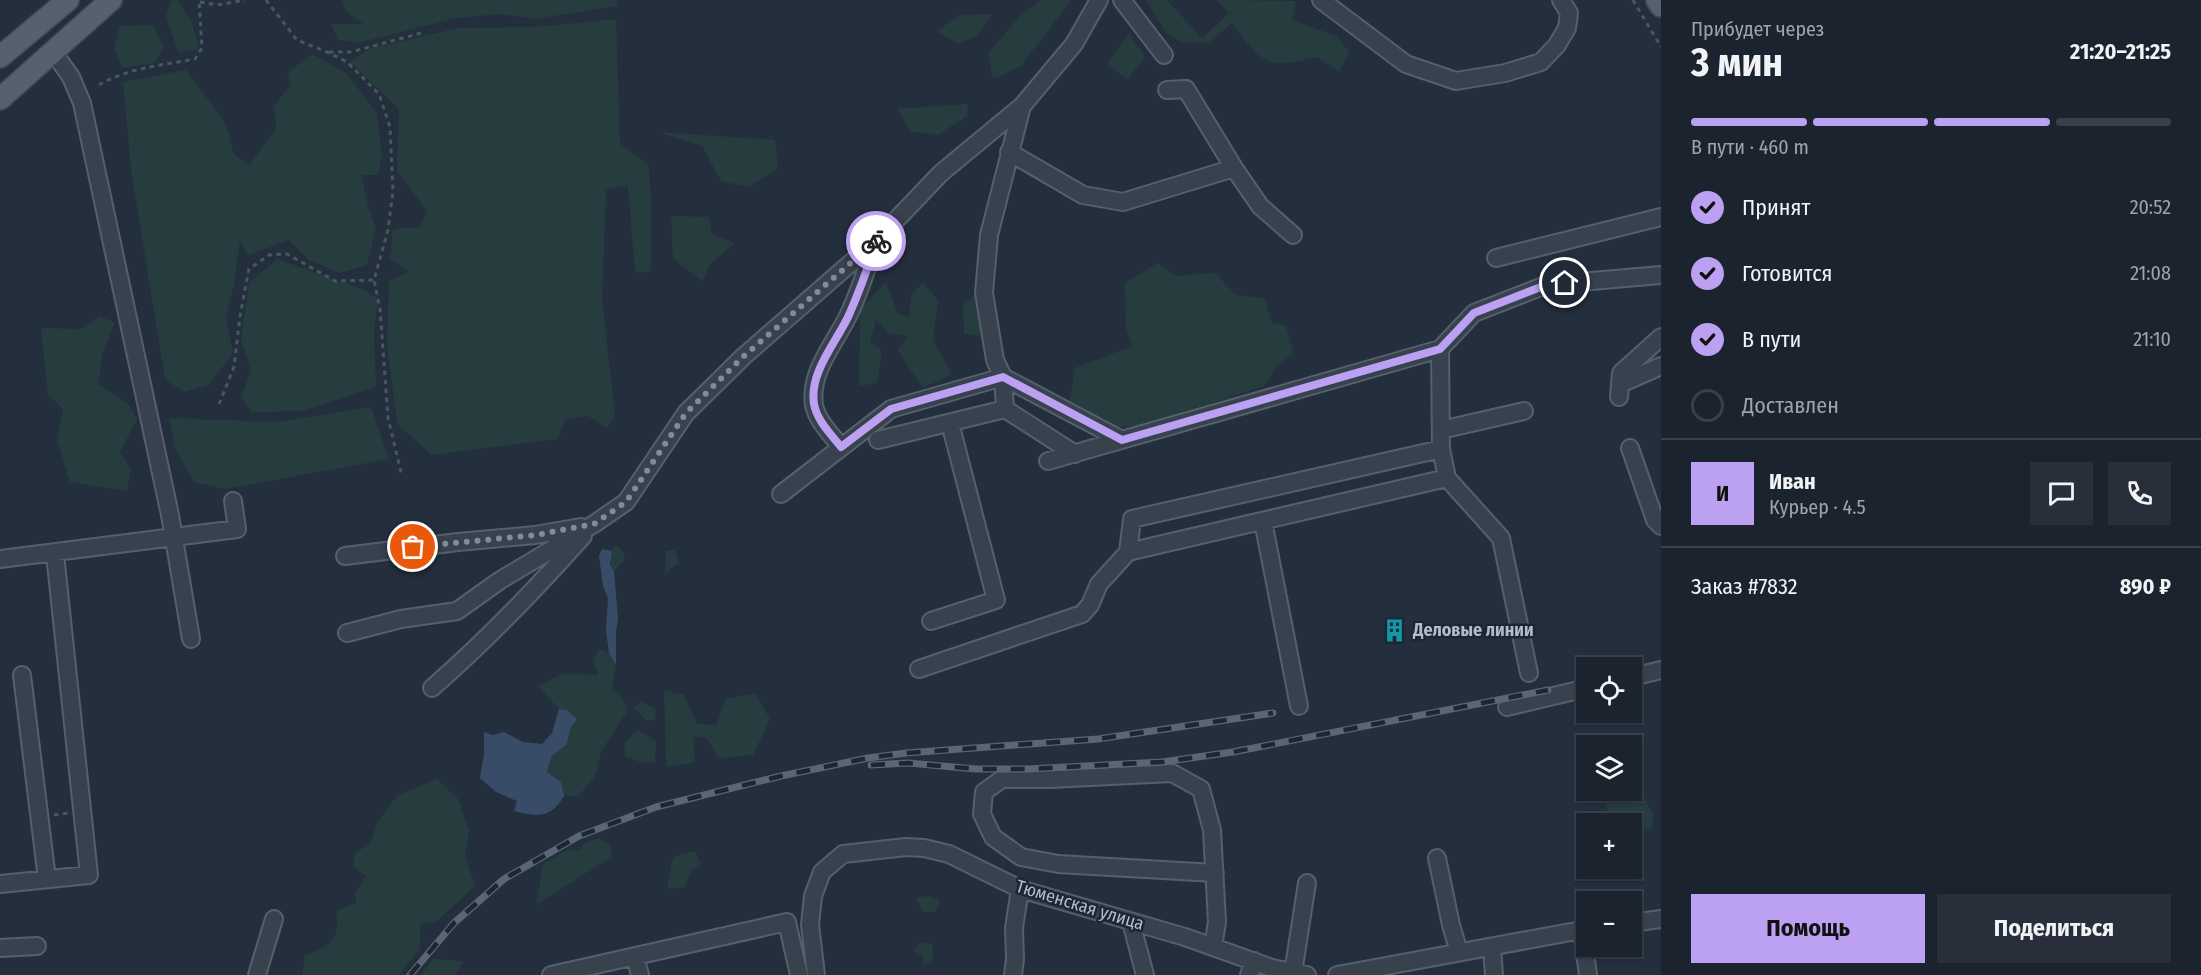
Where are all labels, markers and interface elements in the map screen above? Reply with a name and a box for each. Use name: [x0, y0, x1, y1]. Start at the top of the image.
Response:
text: Прибудет через: [1691, 17, 1824, 41]
text: 21:20–21:25: [2070, 38, 2171, 65]
text: 3 мин: [1691, 40, 1783, 86]
text: В пути · 460 m: [1691, 135, 1809, 159]
icon: check: [1691, 191, 1724, 224]
text: Принят: [1742, 194, 1810, 221]
text: 20:52: [2130, 195, 2171, 219]
courier: [846, 211, 906, 271]
icon: bike: [860, 225, 893, 258]
pin: [1539, 257, 1590, 308]
icon: check: [1691, 257, 1724, 290]
text: Готовится: [1742, 260, 1833, 287]
text: 21:08: [2130, 261, 2171, 285]
icon: home: [1548, 266, 1581, 299]
icon: check: [1691, 323, 1724, 356]
text: В пути: [1742, 326, 1801, 353]
text: 21:10: [2133, 327, 2171, 351]
text: Доставлен: [1742, 392, 1839, 419]
button: chat: [2030, 462, 2093, 525]
button: phone: [2108, 462, 2171, 525]
text: Иван: [1769, 468, 1816, 495]
text: И: [1716, 480, 1729, 507]
text: Курьер · 4.5: [1769, 495, 1866, 519]
pin: [387, 521, 438, 572]
icon: bag: [396, 530, 429, 563]
text: Заказ #7832: [1691, 573, 1797, 600]
text: 890 ₽: [2120, 573, 2171, 600]
building icon: Деловые линии: [1382, 617, 1408, 643]
place label: Деловые линии: [1412, 619, 1534, 641]
map controls: [1576, 657, 1642, 957]
button: locate: [1576, 657, 1642, 723]
button: layers: [1576, 735, 1642, 801]
button: +: [1576, 813, 1642, 879]
street label: Тюменская улица: [1013, 875, 1147, 935]
button: −: [1576, 891, 1642, 957]
button: Помощь: [1691, 894, 1925, 963]
button: Поделиться: [1937, 894, 2171, 963]

